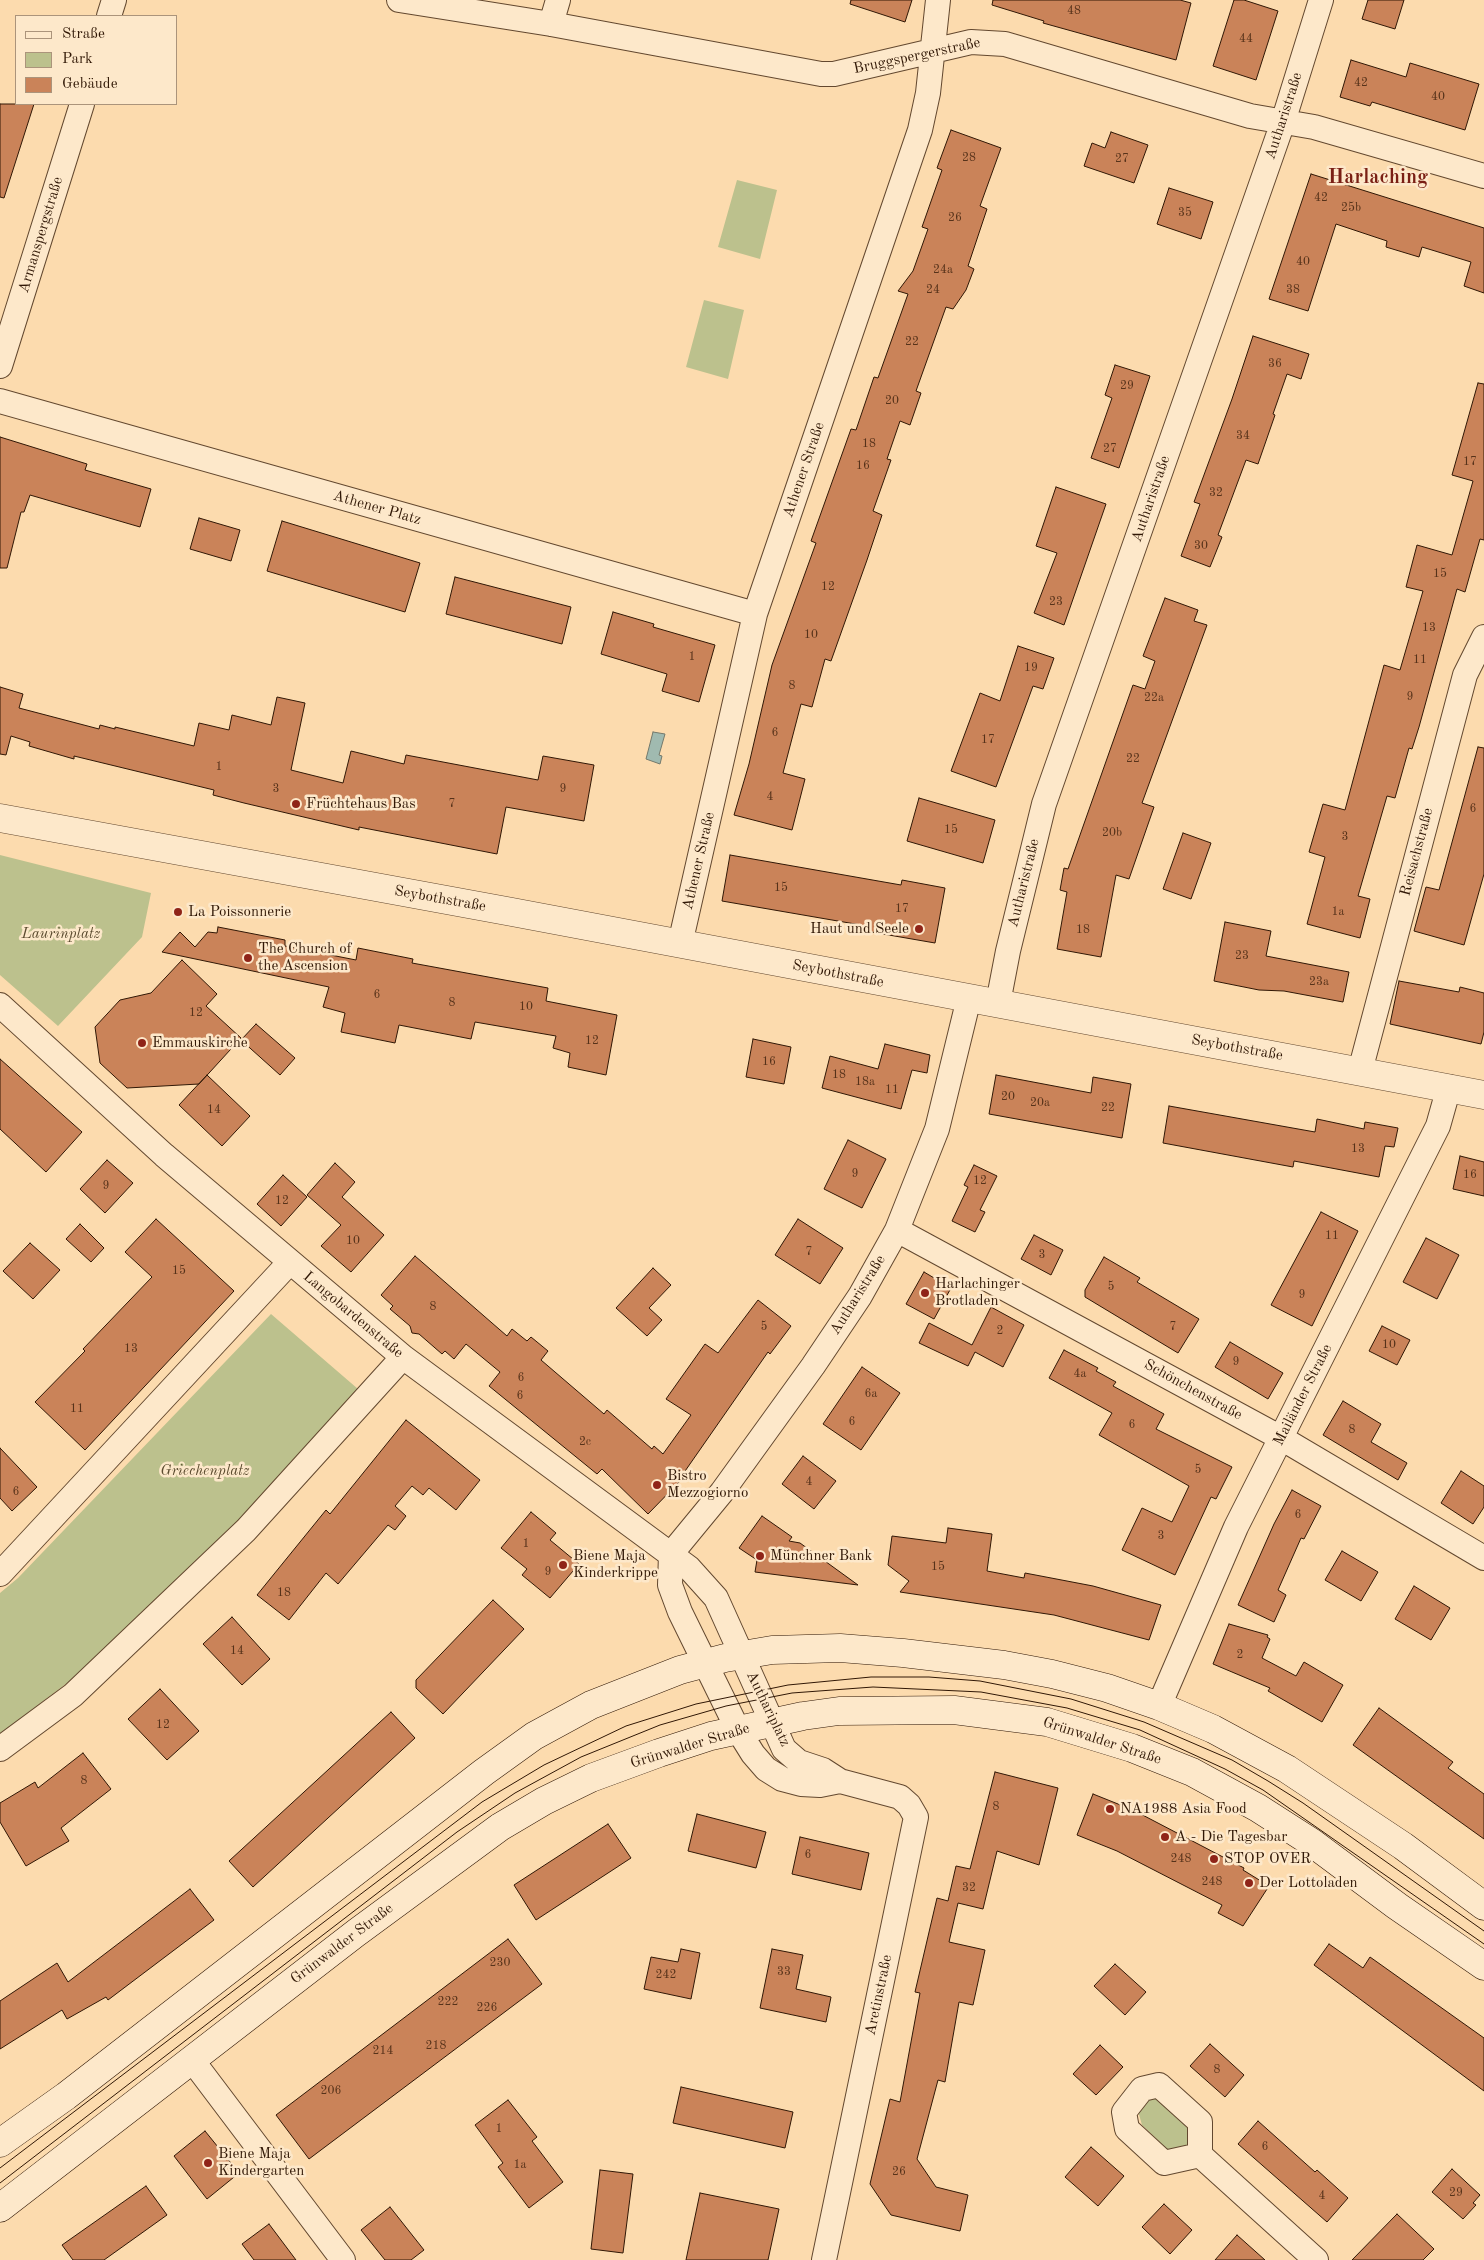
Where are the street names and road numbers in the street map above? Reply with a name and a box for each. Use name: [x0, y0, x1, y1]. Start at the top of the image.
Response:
street label: Bruggspergerstraße: [852, 34, 982, 78]
street label: Autharistraße: [1261, 70, 1307, 162]
street label: Armanspergstraße: [15, 175, 67, 295]
street label: Athener Straße: [779, 420, 829, 520]
street label: Autharistraße: [1128, 453, 1174, 545]
street label: Athener Platz: [331, 487, 423, 529]
street label: Reisachstraße: [1397, 806, 1437, 898]
street label: Athener Straße: [679, 810, 719, 912]
street label: Autharistraße: [1004, 837, 1044, 929]
street label: Seybothstraße: [393, 882, 487, 916]
street label: Seybothstraße: [791, 956, 885, 992]
street label: Seybothstraße: [1190, 1031, 1284, 1065]
street label: Autharistraße: [826, 1252, 890, 1338]
street label: Langobardenstraße: [299, 1268, 407, 1362]
street label: Mailänder Straße: [1270, 1341, 1336, 1449]
street label: Schönchenstraße: [1141, 1356, 1245, 1424]
street label: Authariplatz: [742, 1668, 794, 1750]
street label: Grünwalder Straße: [1040, 1713, 1164, 1769]
street label: Grünwalder Straße: [628, 1719, 752, 1773]
street label: Grünwalder Straße: [287, 1900, 397, 1988]
street label: Aretinstraße: [862, 1953, 896, 2037]

